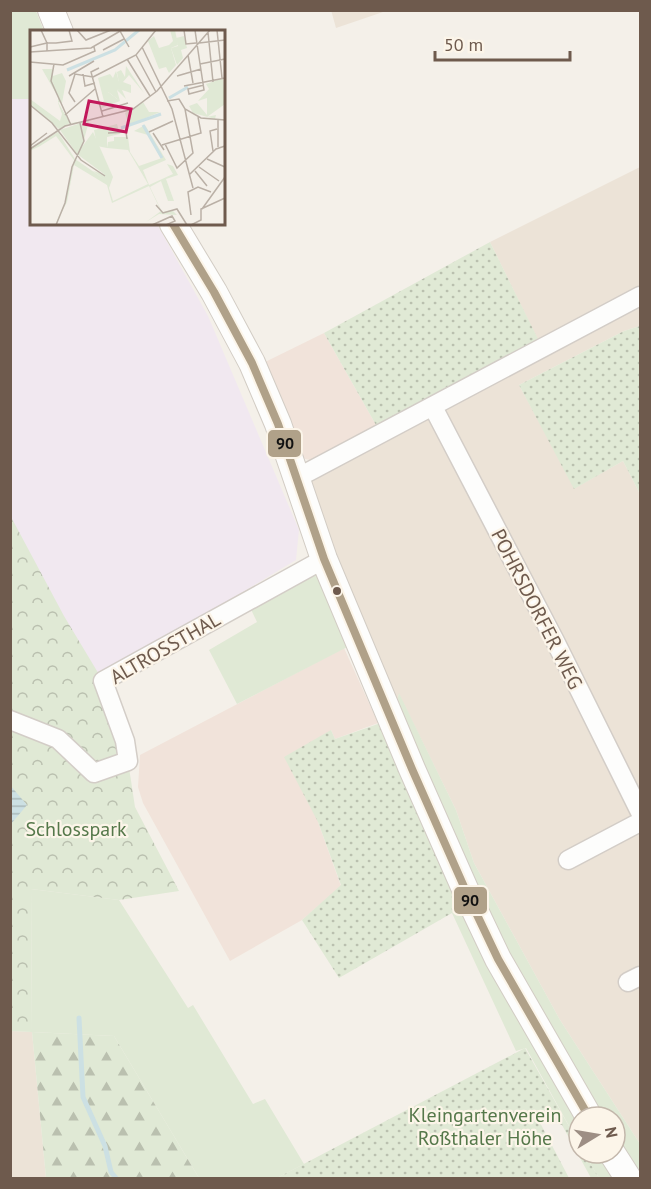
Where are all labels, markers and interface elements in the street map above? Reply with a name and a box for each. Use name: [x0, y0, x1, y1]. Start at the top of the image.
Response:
scale bar: [435, 24, 570, 62]
inset map: [30, 30, 225, 225]
text: 50 m: [444, 33, 483, 56]
line badge: 90: [267, 429, 302, 458]
text: 90: [276, 433, 294, 453]
street label: POHRSDORFER WEG: [485, 524, 589, 694]
unlabelled marker: [331, 585, 343, 597]
street label: ALTROSSTHAL: [105, 606, 225, 690]
park label: Schlosspark: [25, 816, 127, 842]
line badge: 90: [453, 886, 488, 915]
text: 90: [461, 890, 479, 910]
park label: Kleingartenverein Roßthaler Höhe: [408, 1102, 562, 1151]
north arrow: [567, 1105, 627, 1165]
text: N: [601, 1125, 623, 1139]

